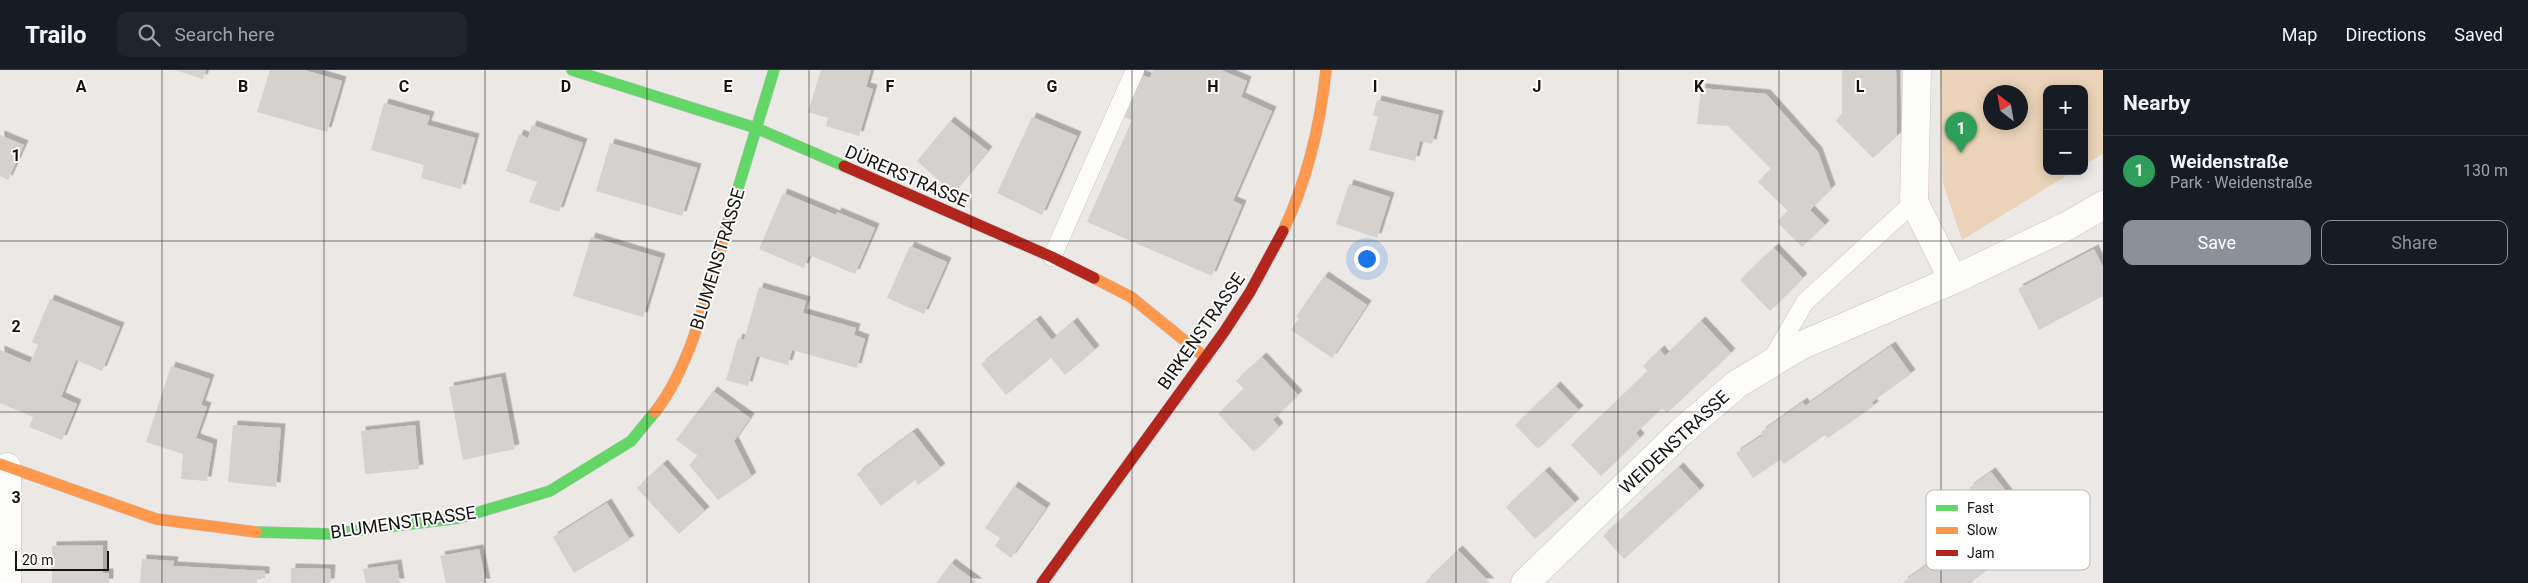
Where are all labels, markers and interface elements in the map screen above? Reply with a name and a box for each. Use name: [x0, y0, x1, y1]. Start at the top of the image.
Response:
search box: [117, 12, 467, 57]
text: Trailo: [25, 21, 87, 49]
icon: search: [135, 21, 163, 49]
text: Search here: [175, 23, 275, 46]
text: Map: [2282, 24, 2317, 45]
text: Directions: [2345, 24, 2426, 45]
text: Saved: [2454, 24, 2503, 45]
text: A: [76, 77, 87, 96]
text: B: [238, 77, 248, 96]
text: C: [399, 77, 409, 96]
text: D: [561, 77, 571, 96]
text: E: [724, 77, 733, 96]
text: F: [886, 77, 895, 96]
text: G: [1047, 77, 1058, 96]
text: H: [1207, 77, 1219, 96]
text: I: [1373, 77, 1377, 96]
text: J: [1533, 77, 1541, 96]
text: K: [1694, 77, 1705, 96]
text: L: [1856, 77, 1865, 96]
north arrow: [1983, 85, 2028, 130]
map controls: [2043, 85, 2088, 175]
button: +: [2043, 85, 2088, 130]
text: Nearby: [2123, 91, 2190, 115]
pin: 1: [1945, 112, 1977, 153]
button: −: [2043, 130, 2088, 175]
street label: DÜRERSTRASSE: [842, 141, 972, 211]
text: 1: [11, 146, 21, 165]
text: Weidenstraße: [2170, 150, 2289, 173]
text: 1: [2134, 161, 2144, 180]
text: 130 m: [2463, 161, 2508, 180]
text: Park · Weidenstraße: [2170, 173, 2312, 192]
street label: BLUMENSTRASSE: [686, 186, 748, 332]
button: Save: [2123, 220, 2311, 265]
button: Share: [2321, 220, 2508, 265]
your location: [1354, 246, 1380, 272]
street label: BIRKENSTRASSE: [1153, 269, 1249, 393]
text: 2: [11, 317, 21, 336]
street label: WEIDENSTRASSE: [1615, 386, 1733, 498]
text: 3: [11, 488, 21, 507]
legend: [1926, 490, 2090, 570]
text: Fast: [1967, 500, 1994, 516]
street label: BLUMENSTRASSE: [329, 501, 477, 543]
text: Slow: [1967, 522, 1998, 538]
text: Jam: [1967, 545, 1995, 561]
scale bar: [15, 548, 109, 571]
text: 20 m: [22, 552, 54, 568]

